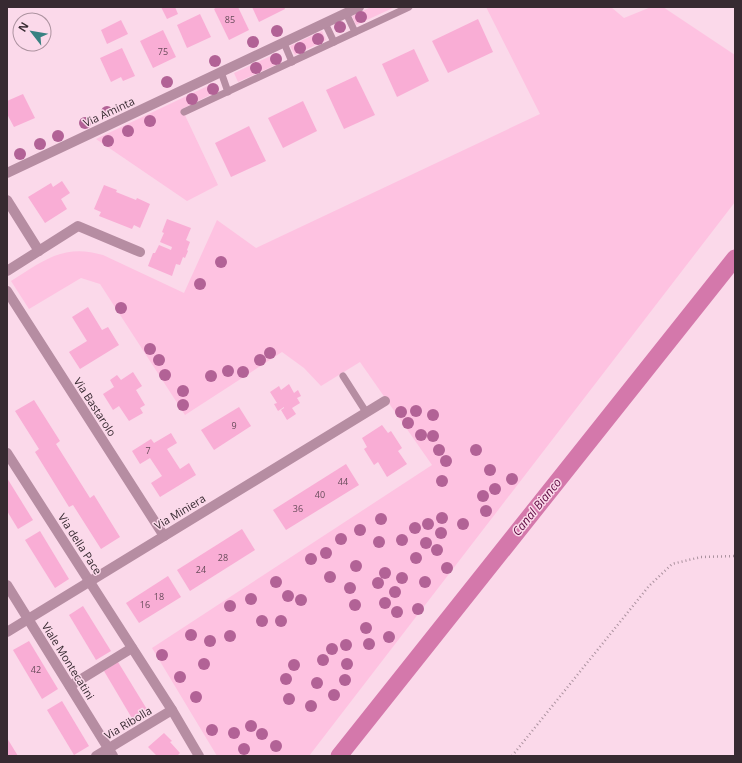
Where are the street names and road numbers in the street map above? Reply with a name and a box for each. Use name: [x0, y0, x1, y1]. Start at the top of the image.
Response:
street label: Via Aminta: [81, 93, 137, 130]
street label: Via Bastarolo: [71, 374, 120, 439]
street label: Via Miniera: [151, 490, 208, 533]
street label: Via della Pace: [55, 510, 106, 577]
street label: Viale Montecatini: [39, 619, 98, 702]
street label: Via Ribolla: [101, 703, 154, 743]

